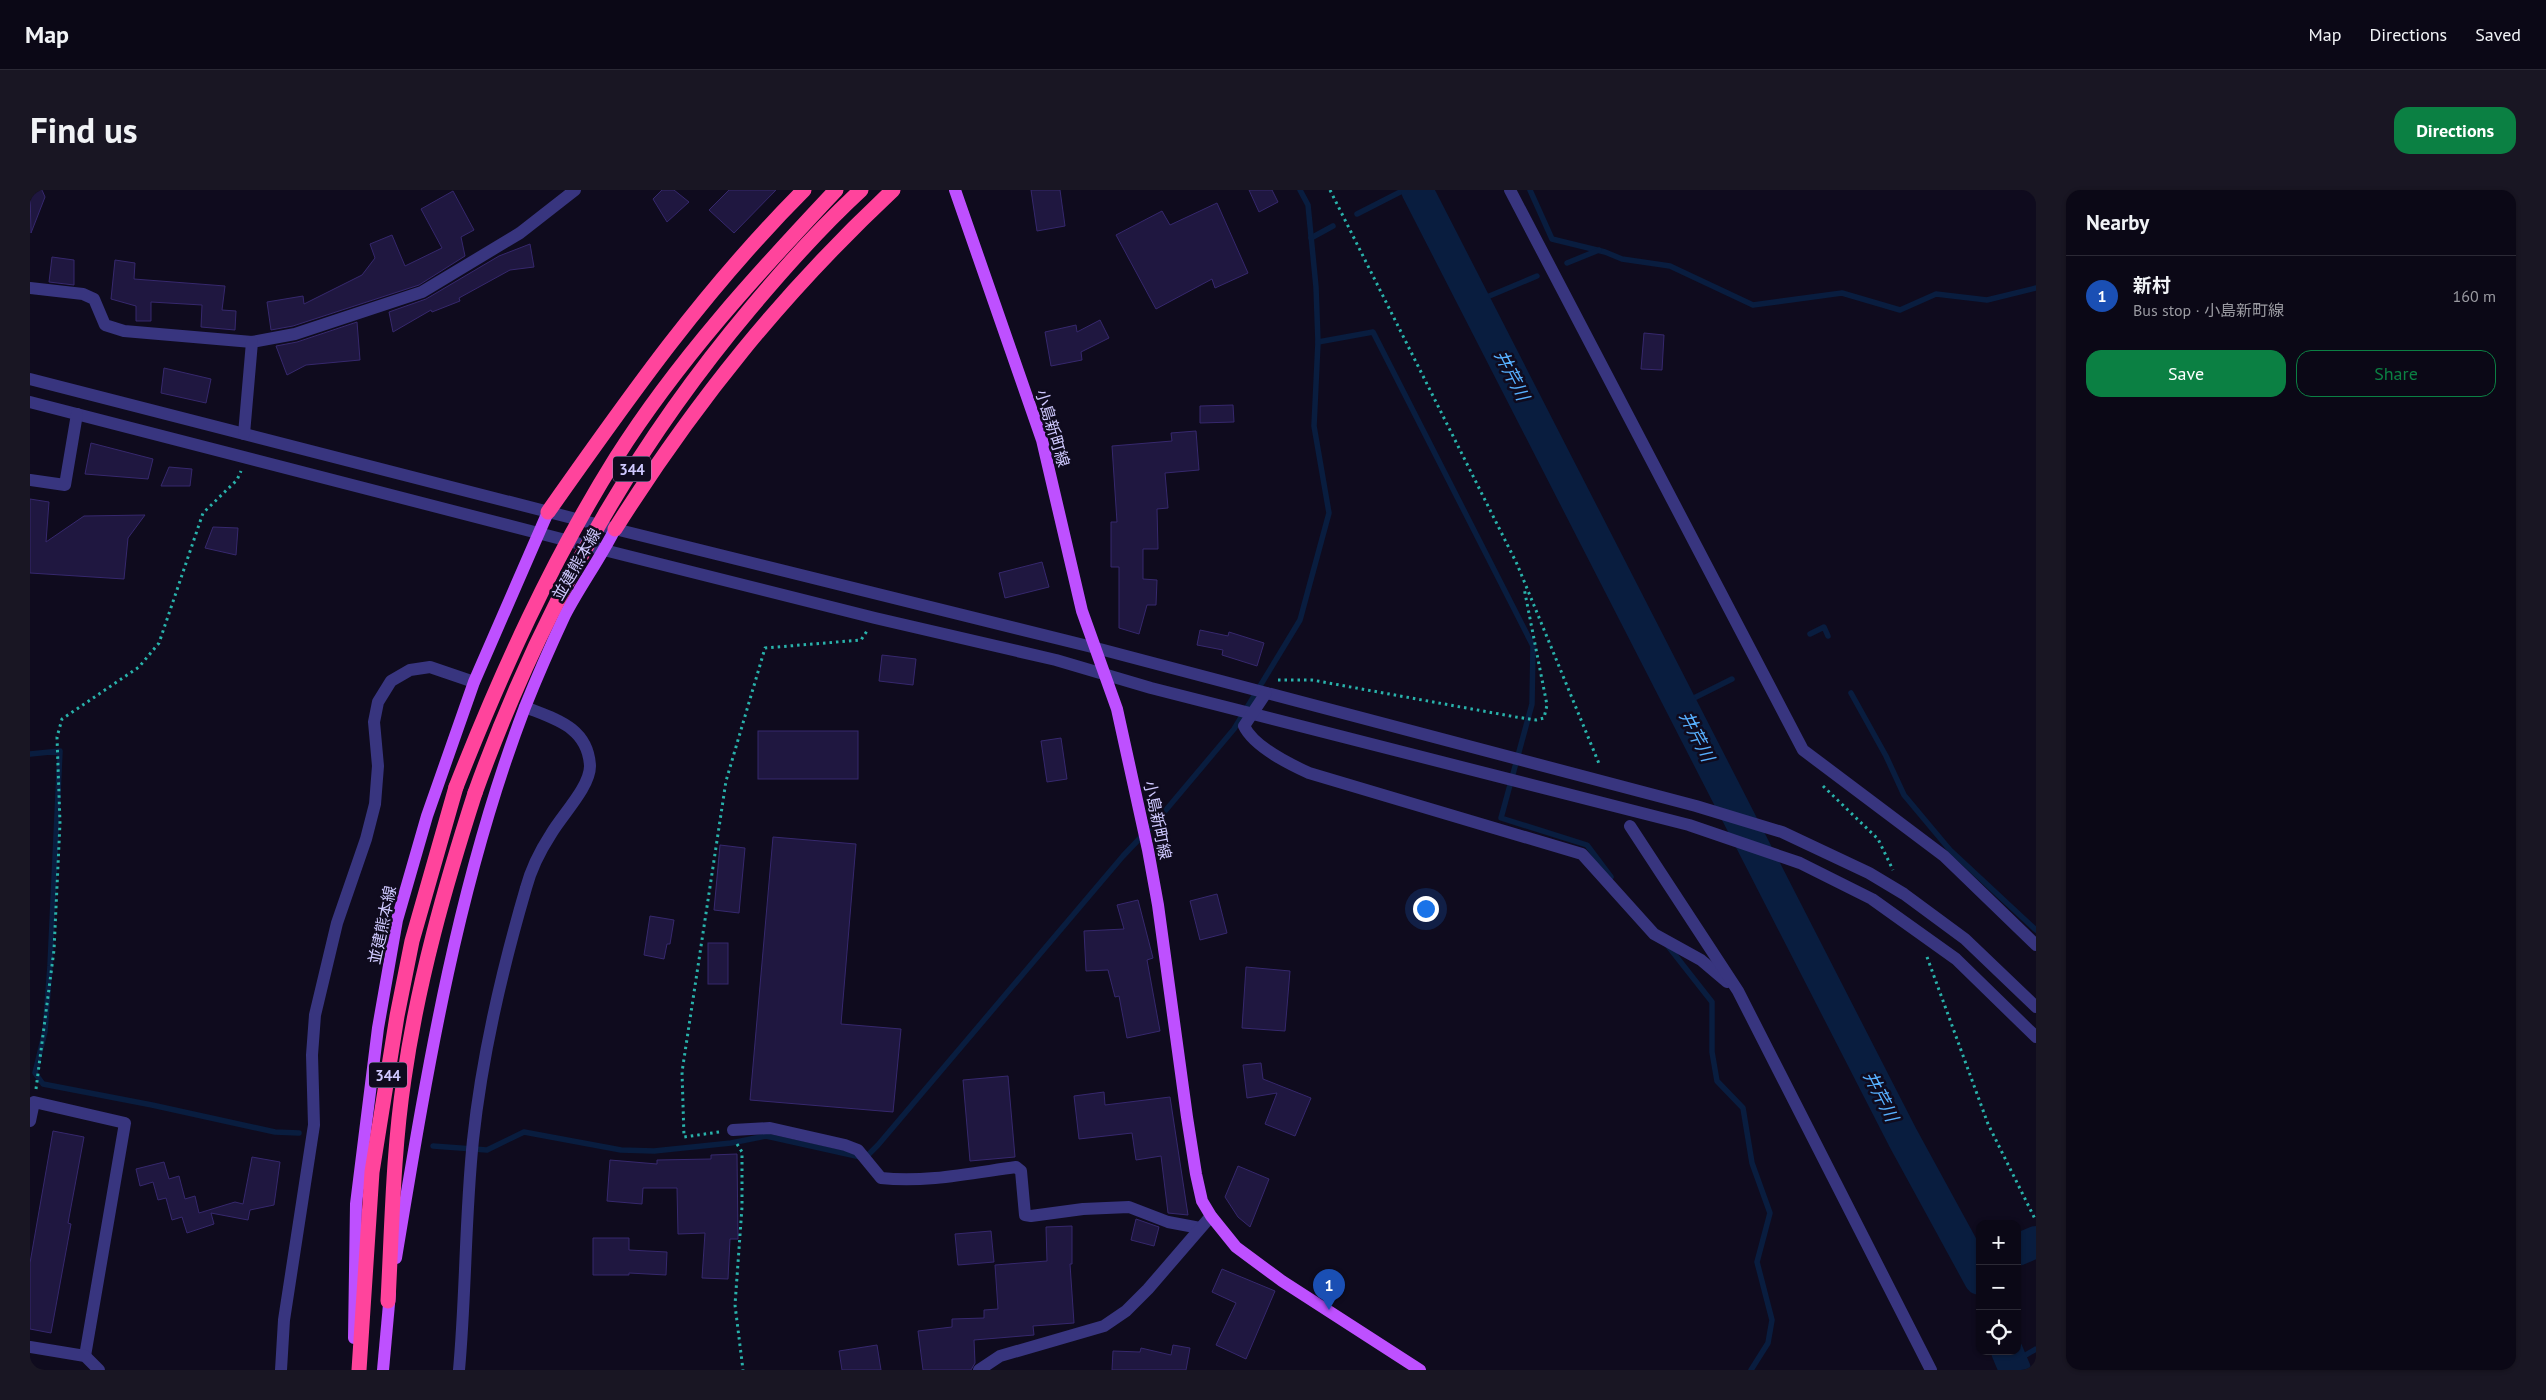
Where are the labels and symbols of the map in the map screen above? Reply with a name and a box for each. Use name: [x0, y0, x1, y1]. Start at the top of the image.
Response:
water label: 井芹川: [1489, 346, 1535, 406]
street label: 小島新町線: [1032, 387, 1074, 469]
road number: 344: [613, 456, 651, 482]
street label: 並建熊本線: [547, 524, 605, 604]
water label: 井芹川: [1674, 707, 1720, 767]
street label: 小島新町線: [1140, 779, 1176, 861]
street label: 並建熊本線: [364, 884, 400, 966]
your location: [1413, 896, 1439, 922]
road number: 344: [369, 1062, 407, 1088]
water label: 井芹川: [1858, 1067, 1904, 1127]
pin: 1: [1313, 1269, 1345, 1310]

